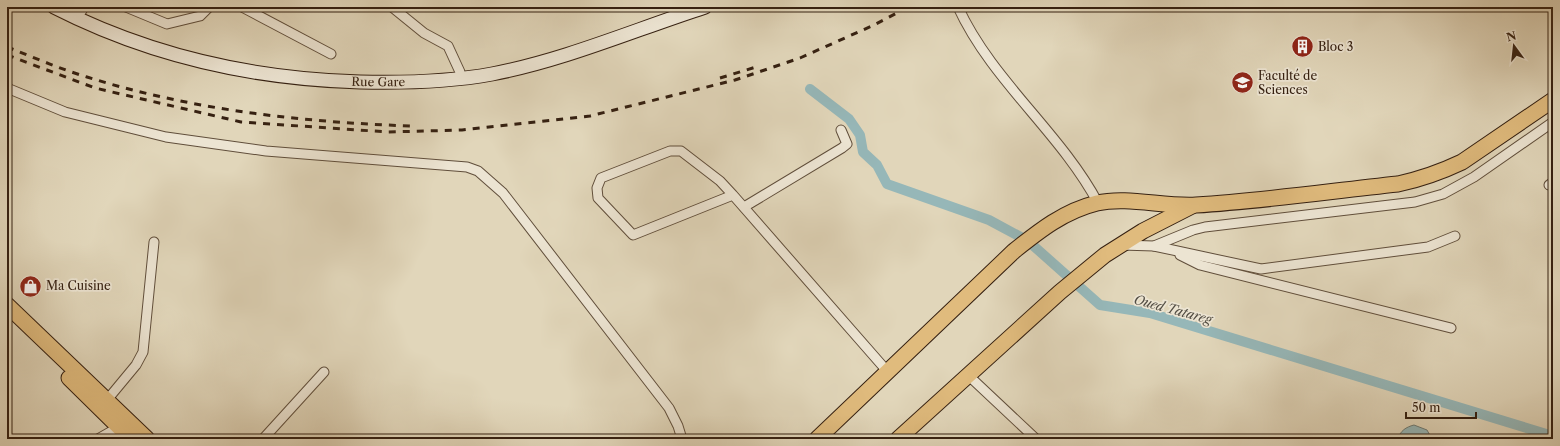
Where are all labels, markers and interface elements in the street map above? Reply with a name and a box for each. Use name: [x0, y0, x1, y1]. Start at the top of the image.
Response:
north arrow: [1494, 26, 1534, 66]
text: N: [1505, 28, 1518, 44]
building icon: Bloc 3: [1290, 34, 1316, 60]
place label: Bloc 3: [1318, 39, 1353, 54]
place label: Faculté de Sciences: [1258, 68, 1317, 97]
school or university icon: Faculté de Sciences: [1230, 70, 1256, 96]
street label: Rue Gare: [351, 74, 406, 89]
shop icon: Ma Cuisine: [18, 273, 44, 299]
place label: Ma Cuisine: [46, 278, 111, 293]
water label: Oued Tatareg: [1132, 291, 1215, 327]
scale bar: [1406, 394, 1476, 420]
text: 50 m: [1412, 400, 1441, 415]

